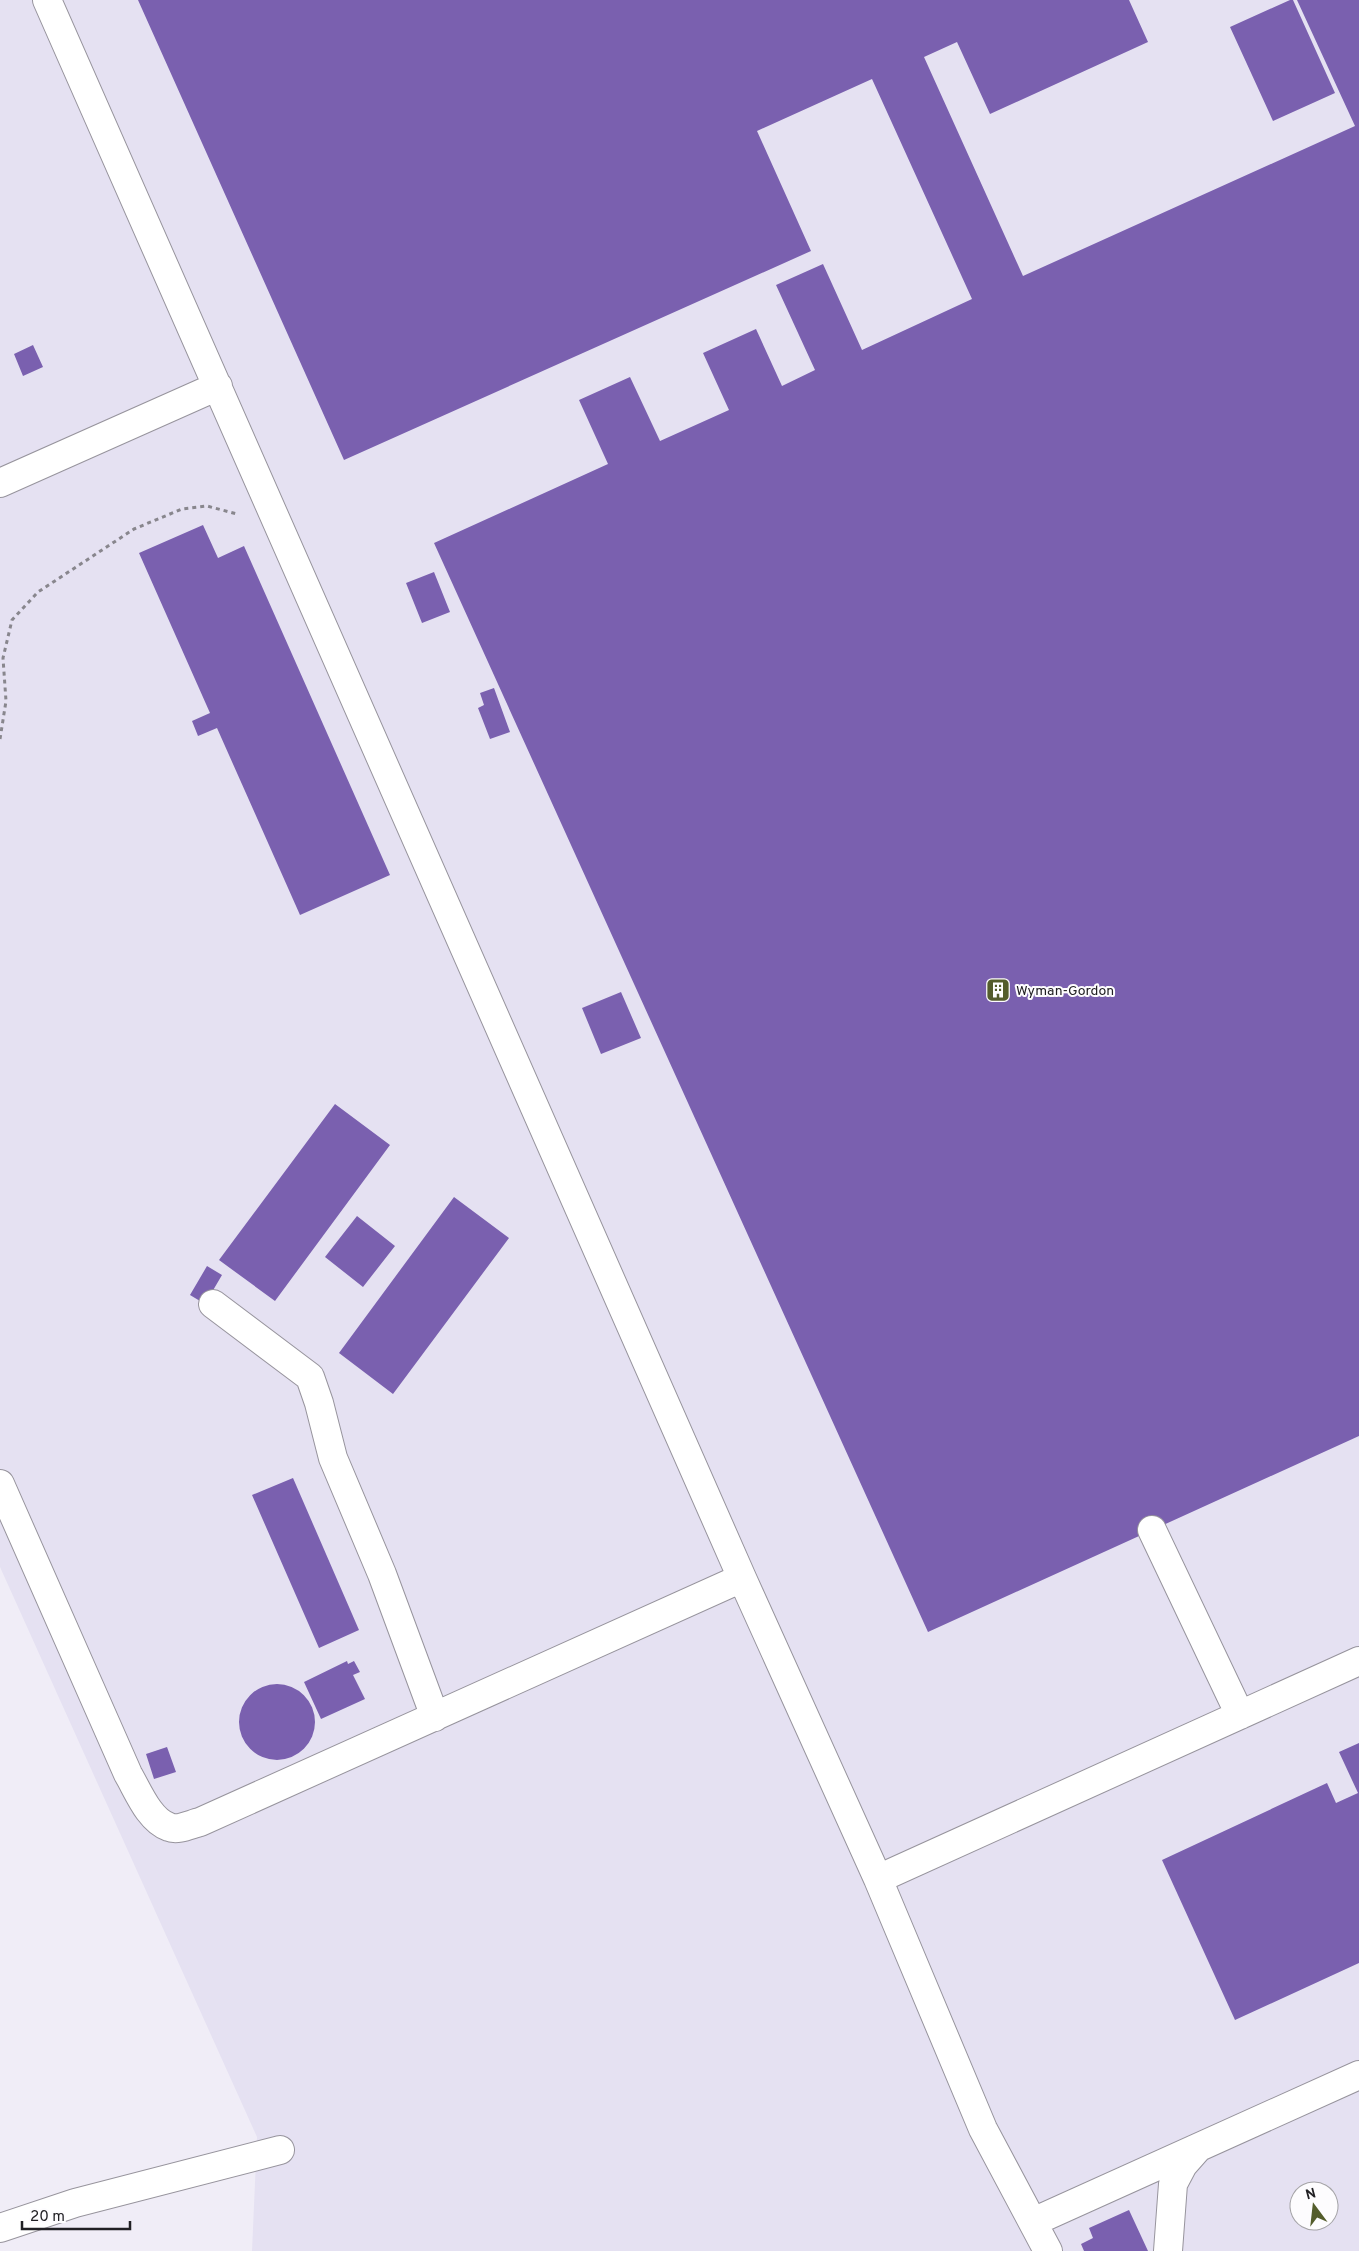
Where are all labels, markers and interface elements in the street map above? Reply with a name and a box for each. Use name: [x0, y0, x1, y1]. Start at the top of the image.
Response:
building icon: Wyman-Gordon: [985, 977, 1011, 1003]
place label: Wyman-Gordon: [1016, 983, 1114, 1000]
north arrow: [1289, 2181, 1339, 2231]
text: N: [1304, 2185, 1318, 2204]
scale bar: [22, 2198, 130, 2230]
text: 20 m: [30, 2208, 65, 2227]

